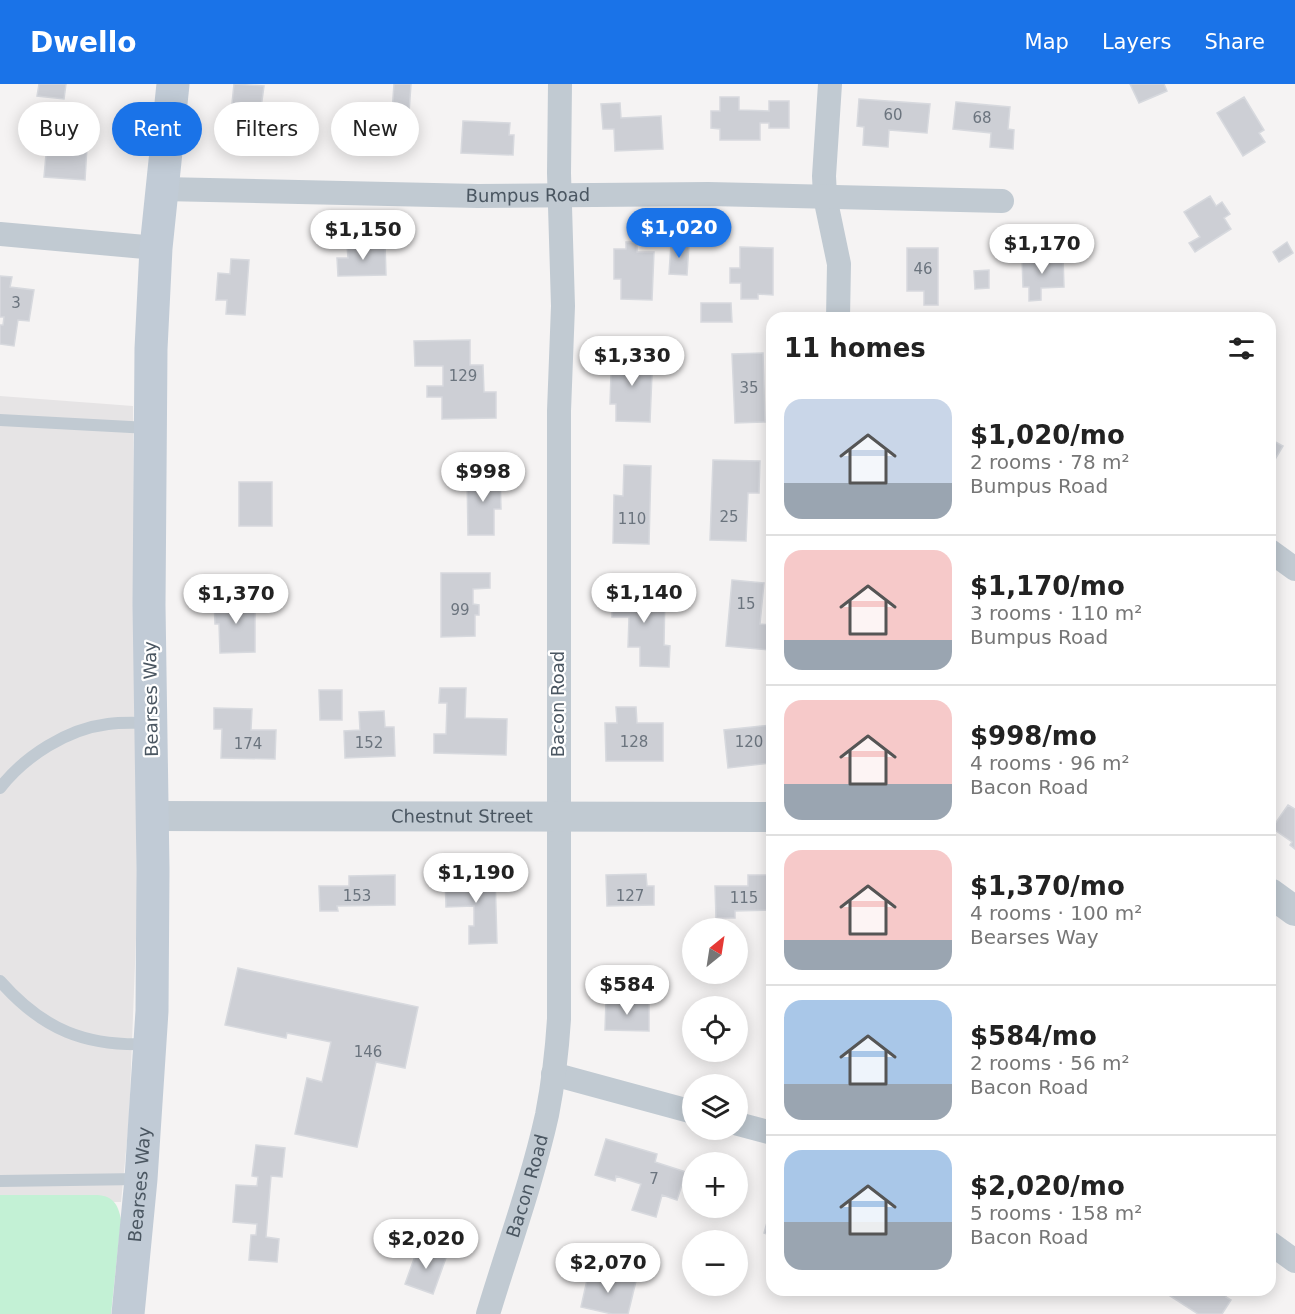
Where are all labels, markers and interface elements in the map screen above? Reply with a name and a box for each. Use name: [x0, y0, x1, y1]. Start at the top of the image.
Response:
text: Dwello: [30, 26, 137, 59]
text: Map: [1025, 30, 1069, 54]
text: Layers: [1102, 30, 1171, 54]
text: Share: [1204, 30, 1265, 54]
chip: Buy: [18, 102, 100, 156]
chip: Rent: [112, 102, 202, 156]
chip: Filters: [214, 102, 319, 156]
chip: New: [331, 102, 419, 156]
house number: 60: [883, 106, 903, 124]
house number: 68: [972, 109, 992, 127]
street label: Bumpus Road: [465, 184, 590, 206]
pin: $1,020: [630, 208, 728, 259]
pin: $1,150: [314, 210, 412, 261]
text: $1,020: [640, 215, 718, 239]
text: $1,150: [324, 217, 402, 241]
pin: $1,170: [993, 224, 1091, 275]
text: $1,170: [1003, 231, 1081, 255]
house number: 46: [913, 260, 933, 278]
house number: 3: [11, 294, 21, 312]
icon: filters: [1225, 332, 1258, 365]
text: 11 homes: [784, 333, 926, 363]
pin: $1,330: [583, 336, 681, 387]
text: $1,330: [593, 343, 671, 367]
house number: 129: [449, 367, 477, 385]
house number: 35: [739, 379, 759, 397]
text: $1,020/mo: [970, 420, 1125, 450]
icon: home: [832, 423, 904, 495]
text: 2 rooms · 78 m²: [970, 450, 1130, 474]
pin: $998: [447, 452, 519, 503]
text: $998: [455, 459, 511, 483]
text: Bumpus Road: [970, 474, 1108, 498]
house number: 25: [719, 508, 739, 526]
house number: 110: [618, 510, 646, 528]
text: $1,170/mo: [970, 571, 1125, 601]
pin: $1,140: [595, 573, 693, 624]
pin: $1,370: [187, 574, 285, 625]
icon: home: [832, 574, 904, 646]
text: $1,140: [605, 580, 683, 604]
text: $1,370: [197, 581, 275, 605]
house number: 15: [736, 595, 756, 613]
house number: 99: [450, 601, 470, 619]
text: 3 rooms · 110 m²: [970, 601, 1142, 625]
text: Bumpus Road: [970, 625, 1108, 649]
street label: Bearses Way: [139, 641, 162, 757]
street label: Bacon Road: [547, 651, 568, 757]
text: $998/mo: [970, 721, 1097, 751]
icon: home: [832, 724, 904, 796]
house number: 128: [620, 733, 648, 751]
house number: 120: [735, 733, 763, 751]
house number: 152: [355, 734, 383, 752]
house number: 174: [234, 735, 262, 753]
text: 4 rooms · 96 m²: [970, 751, 1130, 775]
text: Bacon Road: [970, 775, 1088, 799]
street label: Chestnut Street: [391, 805, 533, 827]
pin: $1,190: [427, 853, 525, 904]
text: $1,190: [437, 860, 515, 884]
text: $1,370/mo: [970, 871, 1125, 901]
icon: home: [832, 874, 904, 946]
house number: 153: [343, 887, 371, 905]
house number: 127: [616, 887, 644, 905]
house number: 115: [730, 889, 758, 907]
text: 4 rooms · 100 m²: [970, 901, 1142, 925]
north arrow: [682, 918, 748, 984]
map controls: [682, 918, 748, 1296]
text: Bearses Way: [970, 925, 1099, 949]
pin: $584: [591, 965, 663, 1016]
text: $584: [599, 972, 655, 996]
button: locate: [682, 996, 748, 1062]
text: $584/mo: [970, 1021, 1097, 1051]
icon: home: [832, 1024, 904, 1096]
house number: 146: [354, 1043, 382, 1061]
text: 2 rooms · 56 m²: [970, 1051, 1130, 1075]
button: layers: [682, 1074, 748, 1140]
text: Bacon Road: [970, 1075, 1088, 1099]
street label: Bearses Way: [124, 1126, 154, 1243]
street label: Bacon Road: [502, 1132, 552, 1240]
button: +: [682, 1152, 748, 1218]
house number: 7: [649, 1170, 659, 1188]
text: $2,020/mo: [970, 1171, 1125, 1201]
icon: home: [832, 1174, 904, 1246]
text: 5 rooms · 158 m²: [970, 1201, 1142, 1225]
pin: $2,020: [377, 1219, 475, 1270]
text: Bacon Road: [970, 1225, 1088, 1249]
text: $2,020: [387, 1226, 465, 1250]
button: −: [682, 1230, 748, 1296]
pin: $2,070: [559, 1243, 657, 1294]
text: $2,070: [569, 1250, 647, 1274]

